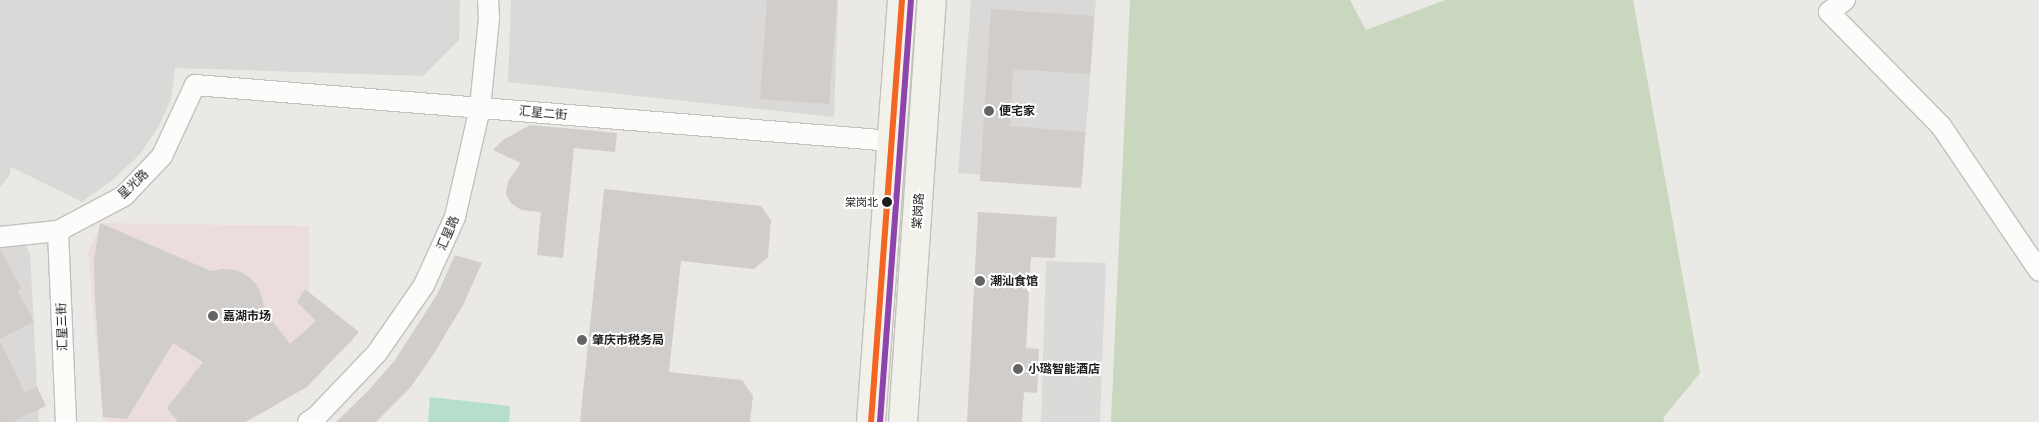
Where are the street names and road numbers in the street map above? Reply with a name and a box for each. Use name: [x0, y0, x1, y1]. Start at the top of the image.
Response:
street label: 汇星二街: [518, 104, 568, 122]
street label: 星光路: [115, 166, 151, 202]
street label: 棠岗路: [910, 193, 926, 229]
street label: 汇星路: [434, 214, 462, 252]
street label: 汇星三街: [54, 303, 70, 351]

